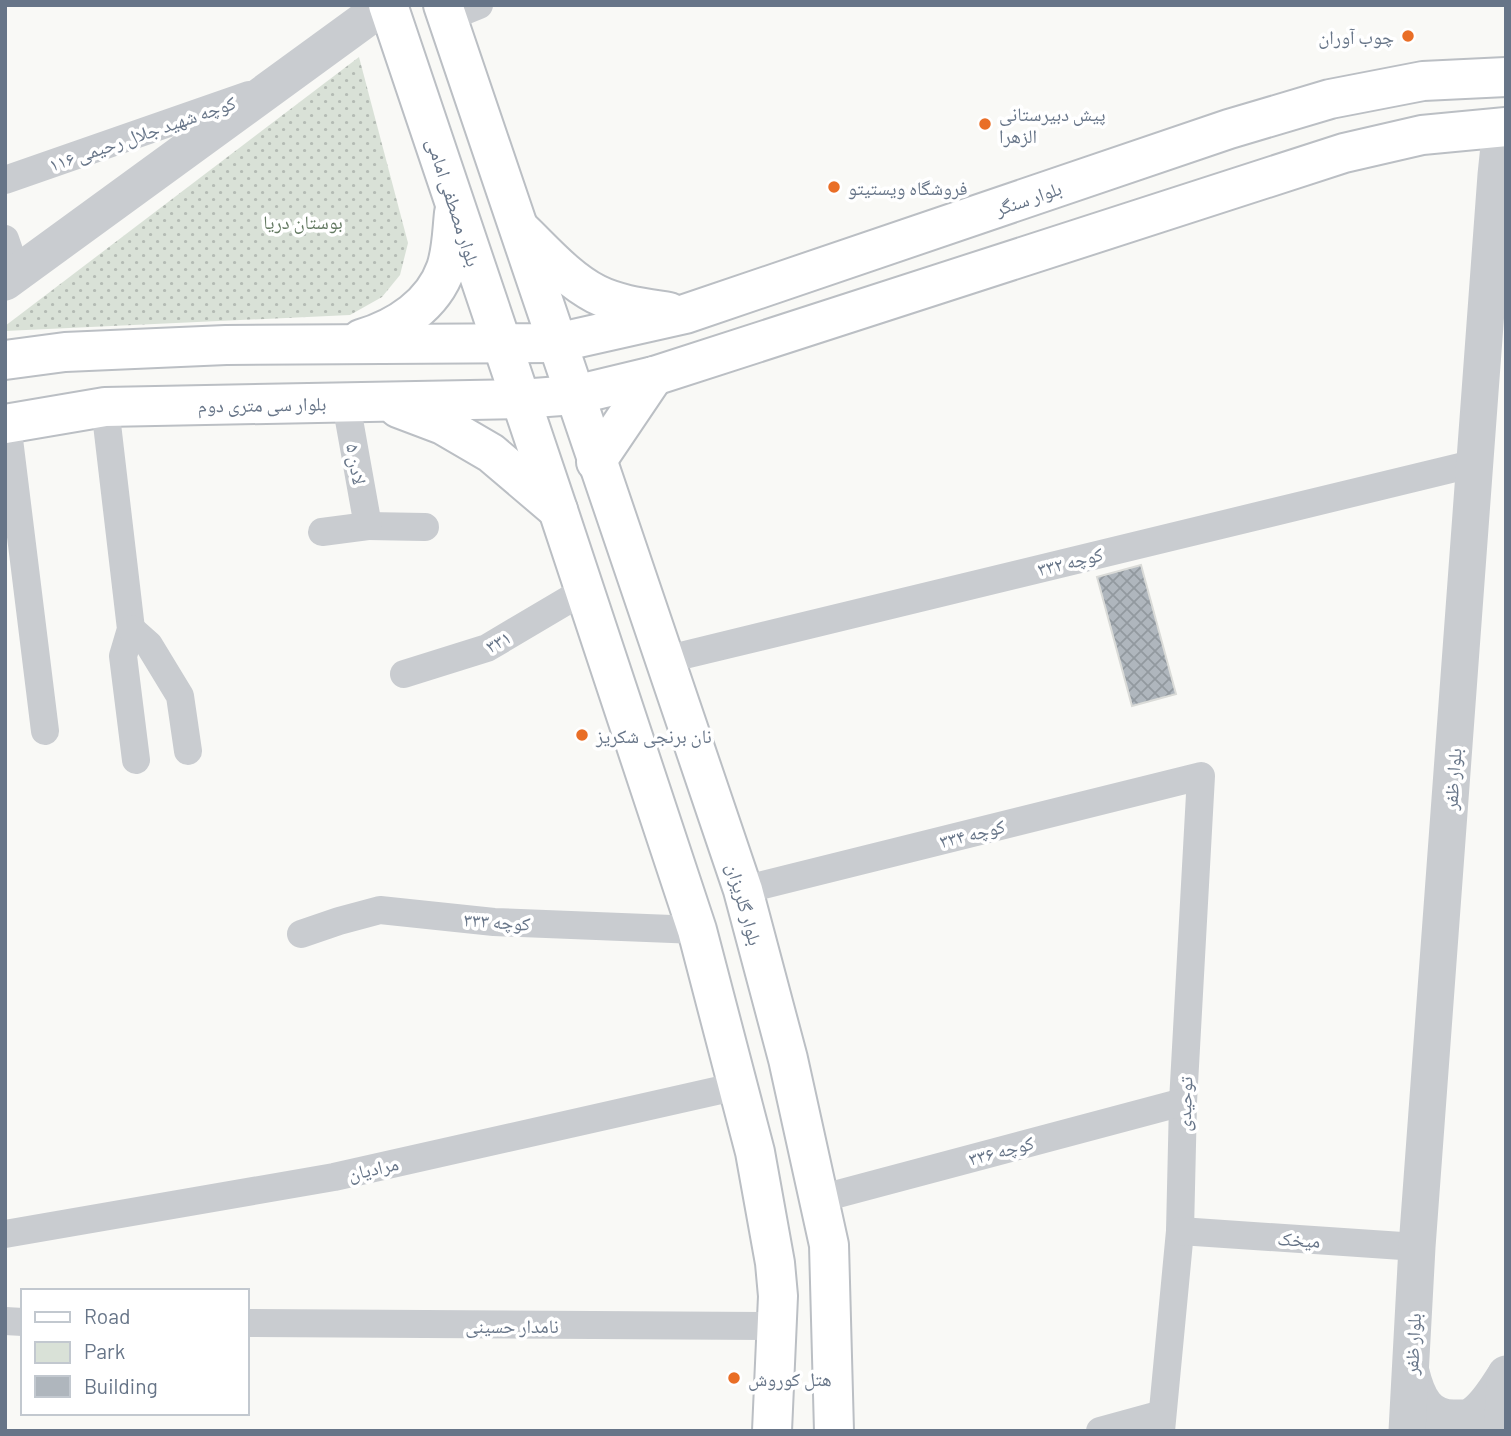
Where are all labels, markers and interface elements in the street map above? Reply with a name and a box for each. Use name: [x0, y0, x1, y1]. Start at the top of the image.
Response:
place label: چوب آوران: [1318, 25, 1394, 49]
marker: چوب آوران: [1400, 28, 1416, 44]
street label: کوچه شهید جلال رحیمی ۱۱۶: [46, 90, 239, 177]
place label: پیش دبیرستانی الزهرا: [999, 102, 1106, 148]
marker: پیش دبیرستانی الزهرا: [977, 116, 993, 132]
street label: بلوار مصطفی امامی: [421, 135, 486, 269]
place label: فروشگاه ویستیتو: [848, 176, 968, 200]
street label: بلوار سنگر: [991, 176, 1065, 221]
marker: فروشگاه ویستیتو: [826, 179, 842, 195]
park label: بوستان دریا: [263, 210, 343, 234]
street label: بلوار سی متری دوم: [198, 391, 327, 420]
street label: لادن ۵: [341, 442, 372, 486]
street label: کوچه ۳۳۲: [1035, 542, 1106, 581]
street label: ۳۳۱: [481, 625, 515, 657]
place label: نان برنجی شکریز: [595, 724, 712, 748]
marker: نان برنجی شکریز: [574, 727, 590, 743]
street label: بلوار ظفر: [1438, 747, 1467, 812]
street label: کوچه ۳۳۴: [937, 814, 1008, 853]
street label: بلوار گلریزان: [721, 860, 768, 948]
street label: کوچه ۳۳۳: [463, 907, 531, 936]
street label: توحیدی: [1172, 1076, 1197, 1132]
street label: کوچه ۳۳۶: [966, 1130, 1037, 1171]
street label: مرادیان: [345, 1151, 401, 1186]
street label: میخک: [1277, 1226, 1321, 1252]
legend: [21, 1289, 248, 1415]
text: Road: [84, 1303, 130, 1328]
street label: بلوار ظفر: [1399, 1312, 1426, 1377]
street label: نامدار حسینی: [465, 1314, 559, 1338]
text: Park: [84, 1338, 125, 1363]
place label: هتل کوروش: [748, 1367, 832, 1391]
marker: هتل کوروش: [726, 1370, 742, 1386]
text: Building: [84, 1373, 158, 1398]

